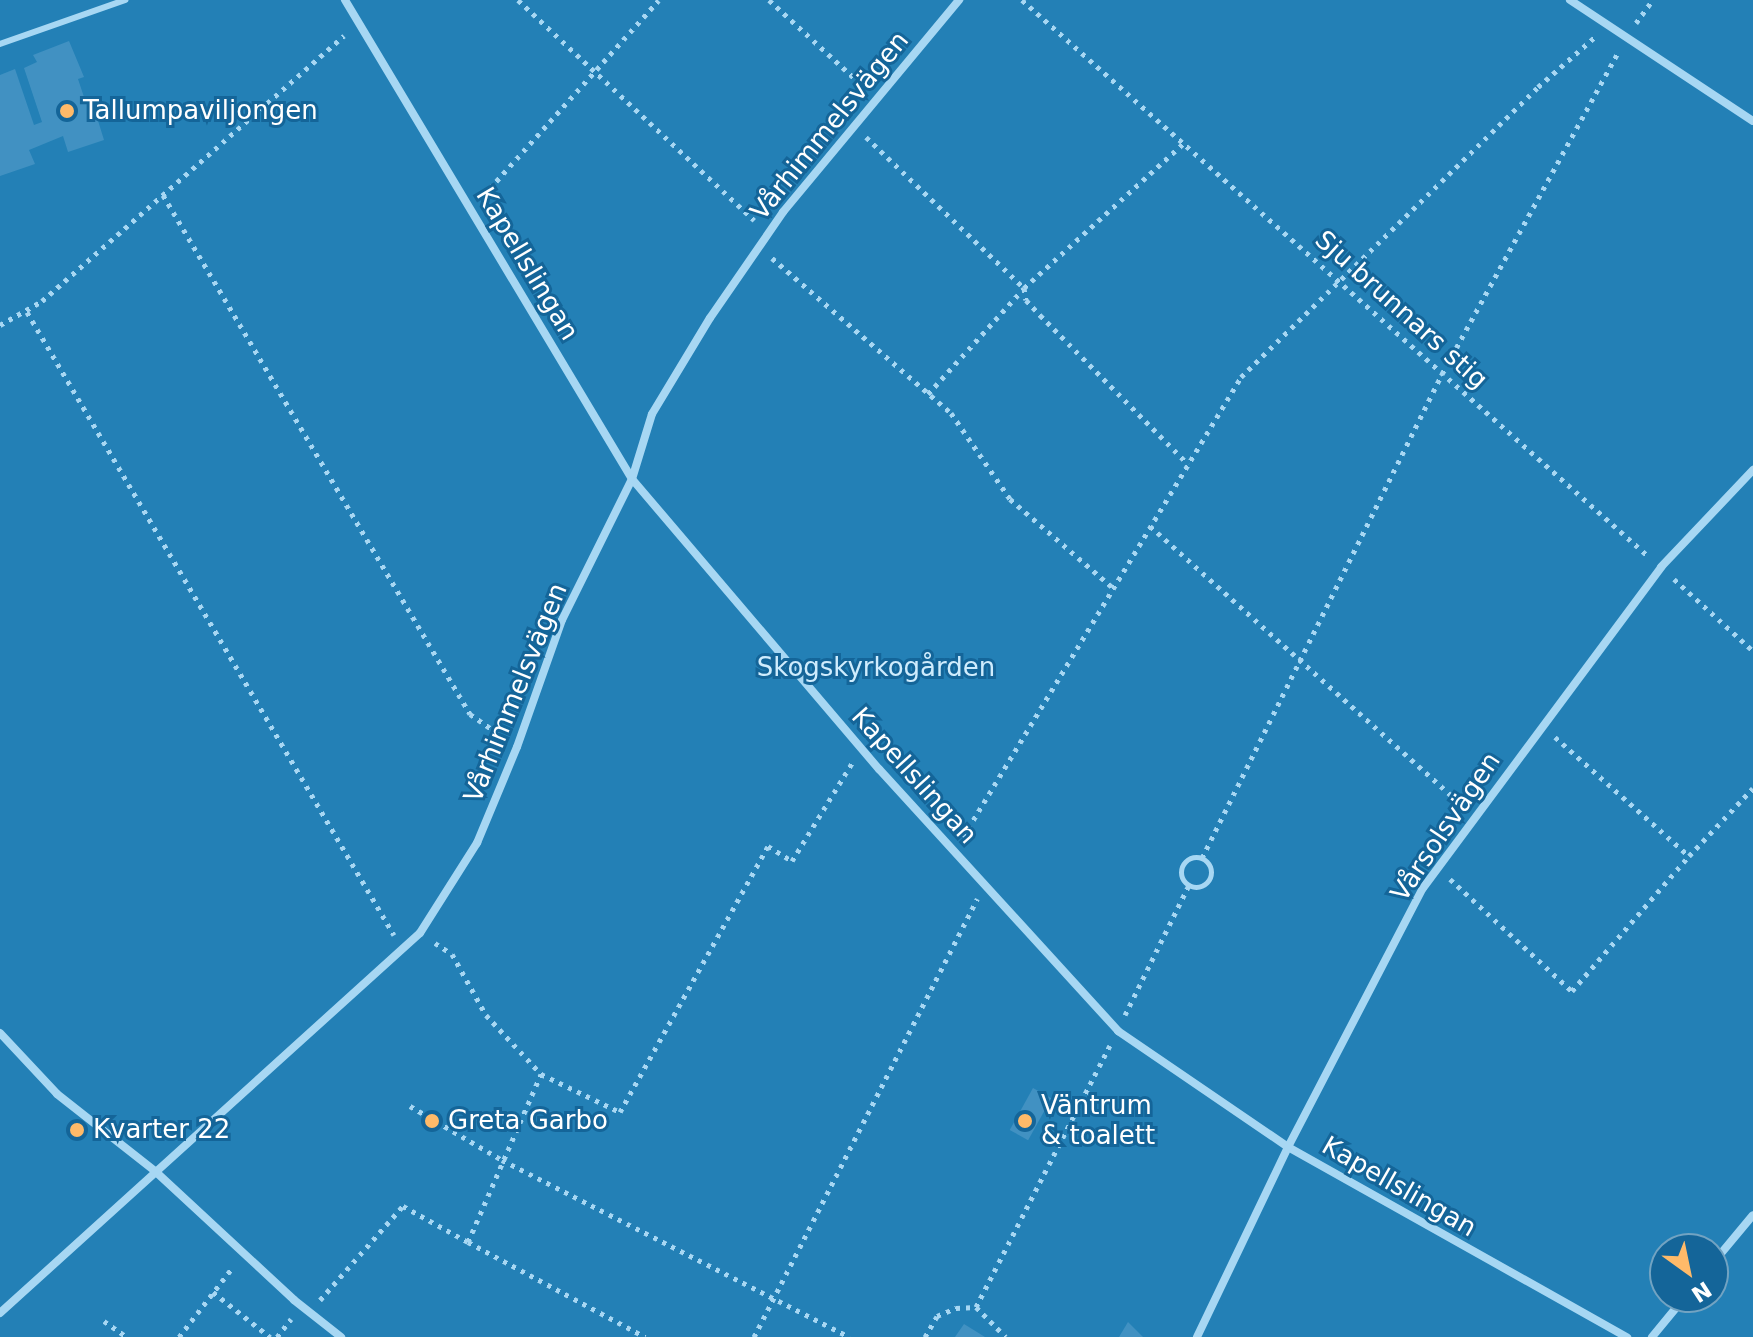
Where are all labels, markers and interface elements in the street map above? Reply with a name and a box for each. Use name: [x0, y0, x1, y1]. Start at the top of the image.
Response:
street label: Vårhimmelsvägen: [744, 26, 916, 226]
place label: Tallumpaviljongen: [83, 95, 318, 127]
marker: Tallumpaviljongen: [58, 102, 76, 120]
street label: Kapellslingan: [469, 182, 585, 346]
street label: Sju brunnars stig: [1308, 224, 1494, 396]
street label: Vårhimmelsvägen: [458, 579, 574, 807]
park label: Skogskyrkogården: [757, 652, 995, 684]
street label: Kapellslingan: [845, 701, 983, 851]
street label: Vårsolsvägen: [1385, 747, 1507, 907]
place label: Väntrum & toalett: [1041, 1090, 1155, 1152]
place label: Greta Garbo: [448, 1105, 608, 1137]
marker: Greta Garbo: [423, 1112, 441, 1130]
marker: Väntrum & toalett: [1016, 1112, 1034, 1130]
place label: Kvarter 22: [93, 1114, 230, 1146]
marker: Kvarter 22: [68, 1121, 86, 1139]
street label: Kapellslingan: [1316, 1130, 1482, 1244]
north arrow: [1649, 1233, 1729, 1313]
text: N: [1687, 1276, 1716, 1307]

